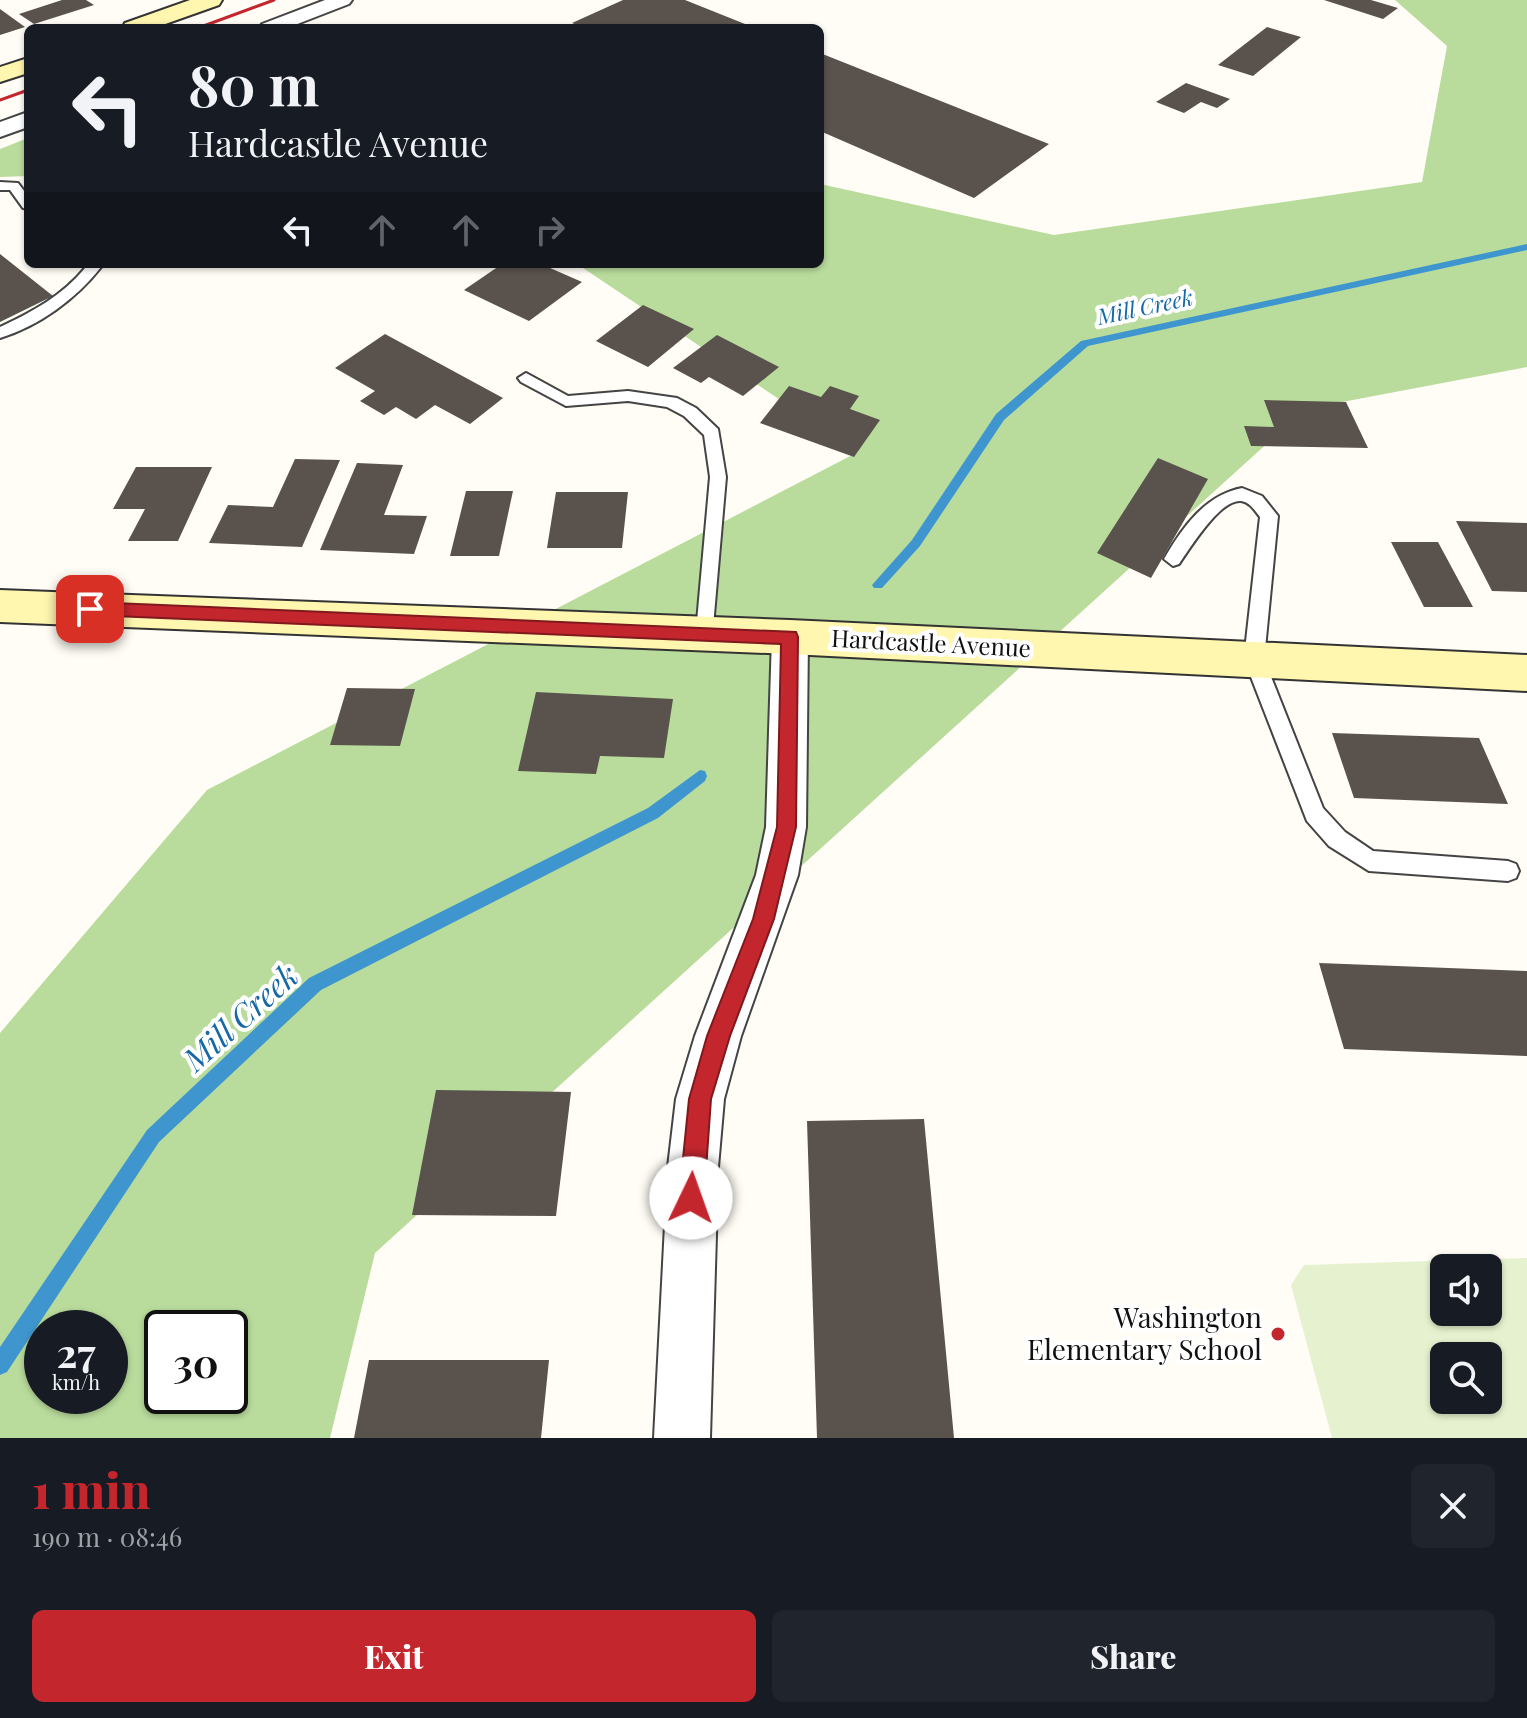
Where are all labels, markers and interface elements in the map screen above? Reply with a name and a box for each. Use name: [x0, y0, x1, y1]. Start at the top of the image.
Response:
text: 80 m: [188, 46, 319, 121]
icon: left: [56, 56, 160, 160]
text: Hardcastle Avenue: [188, 118, 488, 166]
icon: left: [276, 208, 320, 252]
icon: ahead: [360, 208, 404, 252]
icon: ahead: [444, 208, 488, 252]
icon: right: [528, 208, 572, 252]
water label: Mill Creek: [1093, 281, 1195, 331]
pin: [56, 575, 124, 643]
icon: arrive: [68, 587, 112, 631]
street label: Hardcastle Avenue: [830, 621, 1032, 663]
water label: Mill Creek: [171, 953, 306, 1081]
position arrow: [649, 1156, 733, 1240]
map controls: [1430, 1254, 1502, 1414]
button: sound: [1430, 1254, 1502, 1326]
place label: Washington Elementary School: [1027, 1298, 1262, 1367]
speed limit sign: 30: [144, 1310, 248, 1414]
text: 27: [56, 1325, 96, 1378]
marker: Washington Elementary School: [1269, 1325, 1287, 1343]
button: search: [1430, 1342, 1502, 1414]
text: km/h: [52, 1368, 100, 1395]
text: 1 min: [32, 1457, 150, 1521]
button: close: [1411, 1464, 1495, 1548]
text: 190 m · 08:46: [32, 1519, 182, 1554]
button: Exit: [32, 1610, 756, 1702]
button: Share: [772, 1610, 1495, 1702]

